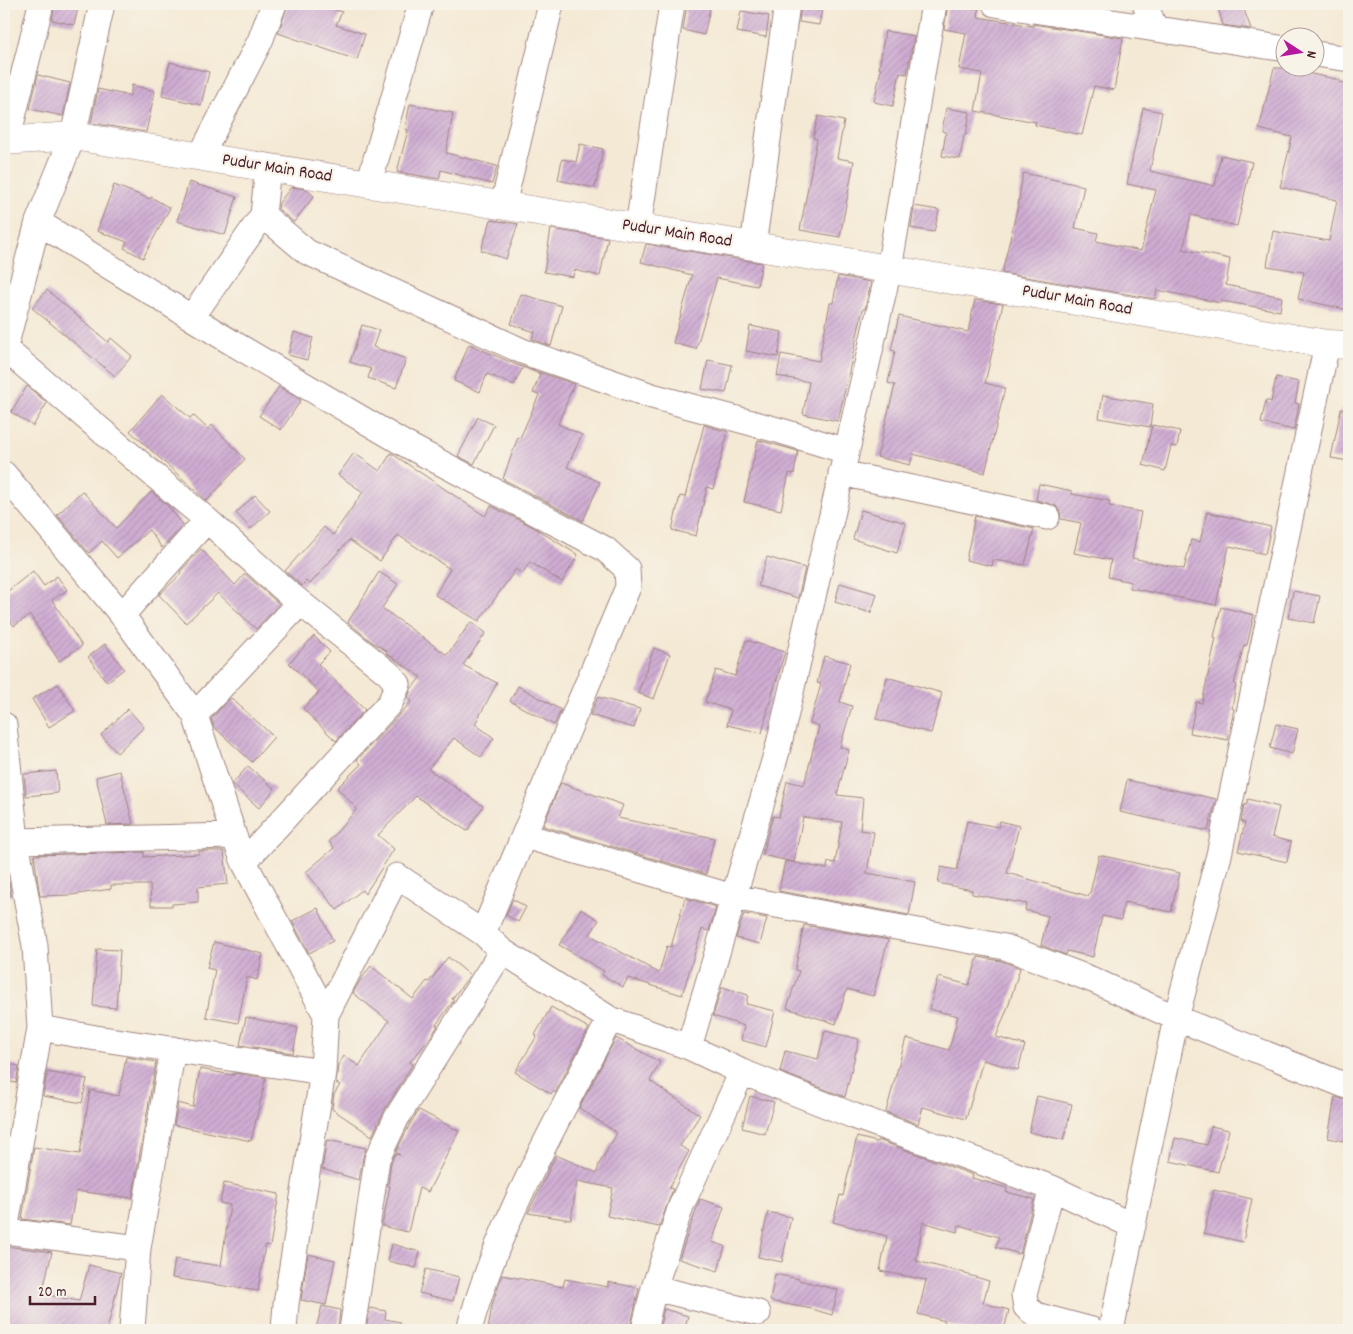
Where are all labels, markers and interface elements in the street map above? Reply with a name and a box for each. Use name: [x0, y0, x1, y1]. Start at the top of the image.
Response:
north arrow: [1276, 28, 1326, 78]
text: N: [1300, 49, 1321, 60]
street label: Pudur Main Road: [220, 148, 334, 190]
street label: Pudur Main Road: [620, 213, 734, 255]
street label: Pudur Main Road: [1020, 279, 1134, 323]
scale bar: [30, 1274, 95, 1306]
text: 20 m: [38, 1282, 66, 1304]

